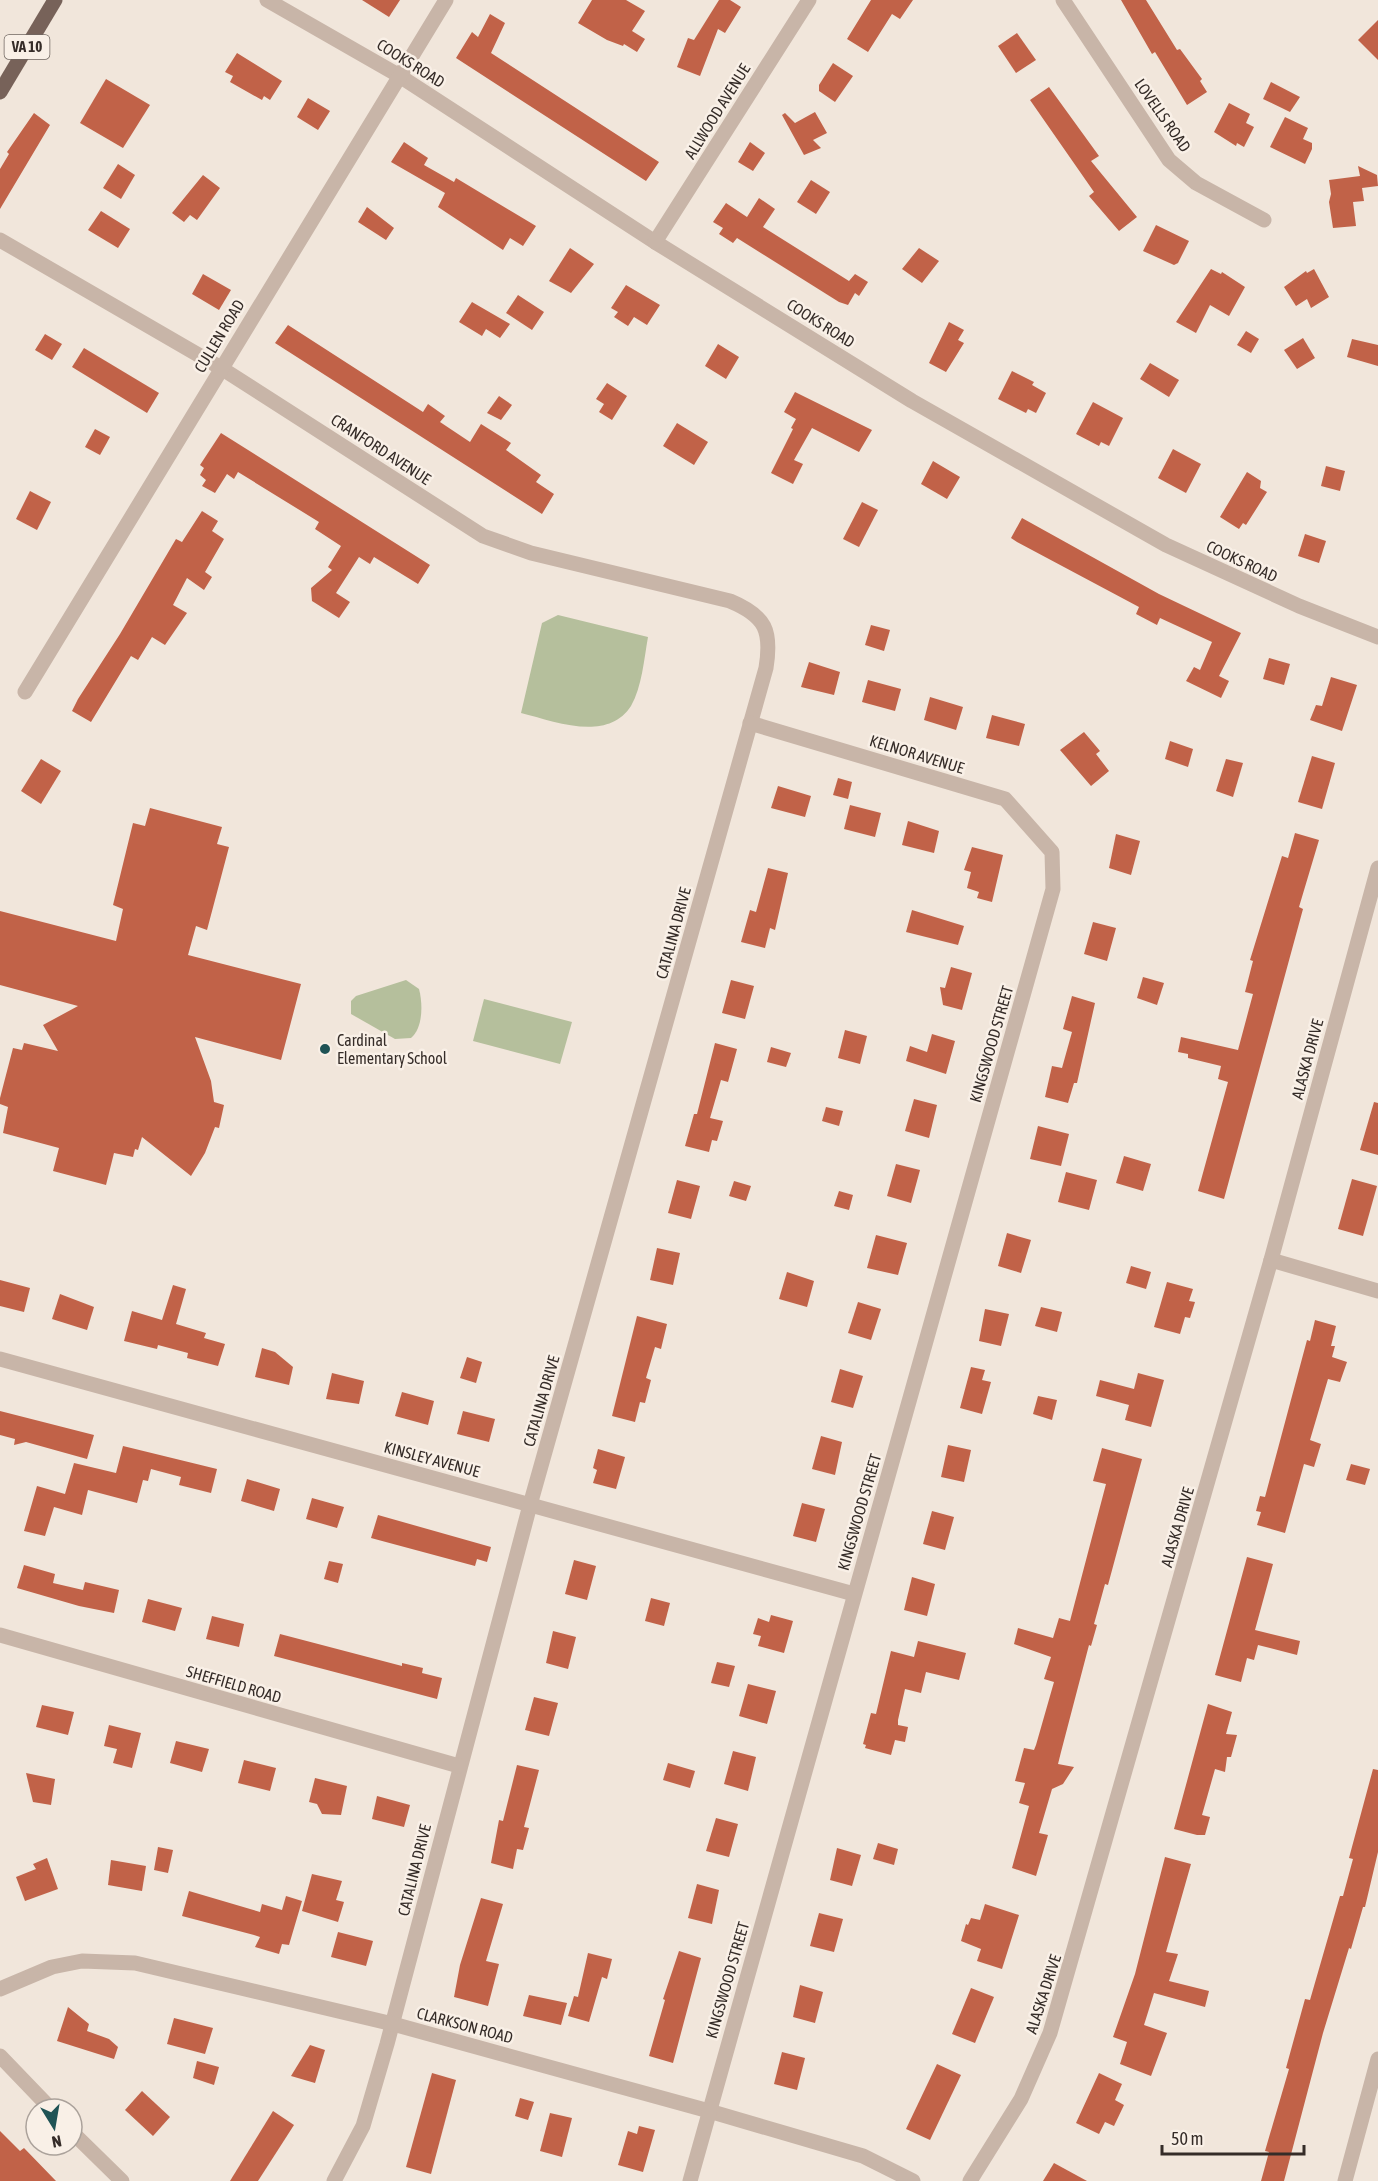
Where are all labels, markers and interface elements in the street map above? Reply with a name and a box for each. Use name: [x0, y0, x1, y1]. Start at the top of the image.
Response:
road number: VA 10: [4, 35, 50, 59]
street label: COOKS ROAD: [374, 35, 448, 91]
street label: ALLWOOD AVENUE: [681, 60, 753, 162]
street label: LOVELLS ROAD: [1131, 75, 1195, 155]
street label: COOKS ROAD: [784, 295, 858, 351]
street label: CULLEN ROAD: [190, 296, 248, 376]
street label: CRANFORD AVENUE: [328, 410, 434, 488]
street label: COOKS ROAD: [1204, 537, 1280, 585]
street label: KELNOR AVENUE: [868, 731, 967, 777]
street label: CATALINA DRIVE: [652, 885, 694, 981]
street label: KINGSWOOD STREET: [966, 984, 1016, 1104]
street label: ALASKA DRIVE: [1288, 1017, 1326, 1101]
place label: Cardinal Elementary School: [337, 1031, 448, 1068]
marker: Cardinal Elementary School: [318, 1042, 332, 1056]
street label: CATALINA DRIVE: [519, 1353, 563, 1449]
street label: KINSLEY AVENUE: [382, 1438, 482, 1480]
street label: KINGSWOOD STREET: [834, 1452, 884, 1572]
street label: ALASKA DRIVE: [1157, 1485, 1197, 1569]
street label: SHEFFIELD ROAD: [184, 1662, 284, 1706]
street label: CATALINA DRIVE: [394, 1822, 434, 1918]
street label: KINGSWOOD STREET: [702, 1920, 752, 2040]
street label: ALASKA DRIVE: [1022, 1952, 1064, 2036]
street label: CLARKSON ROAD: [415, 2004, 515, 2046]
north arrow: [24, 2097, 84, 2157]
scale bar: [1162, 2118, 1304, 2156]
text: 50 m: [1171, 2128, 1203, 2149]
text: N: [51, 2132, 63, 2151]

